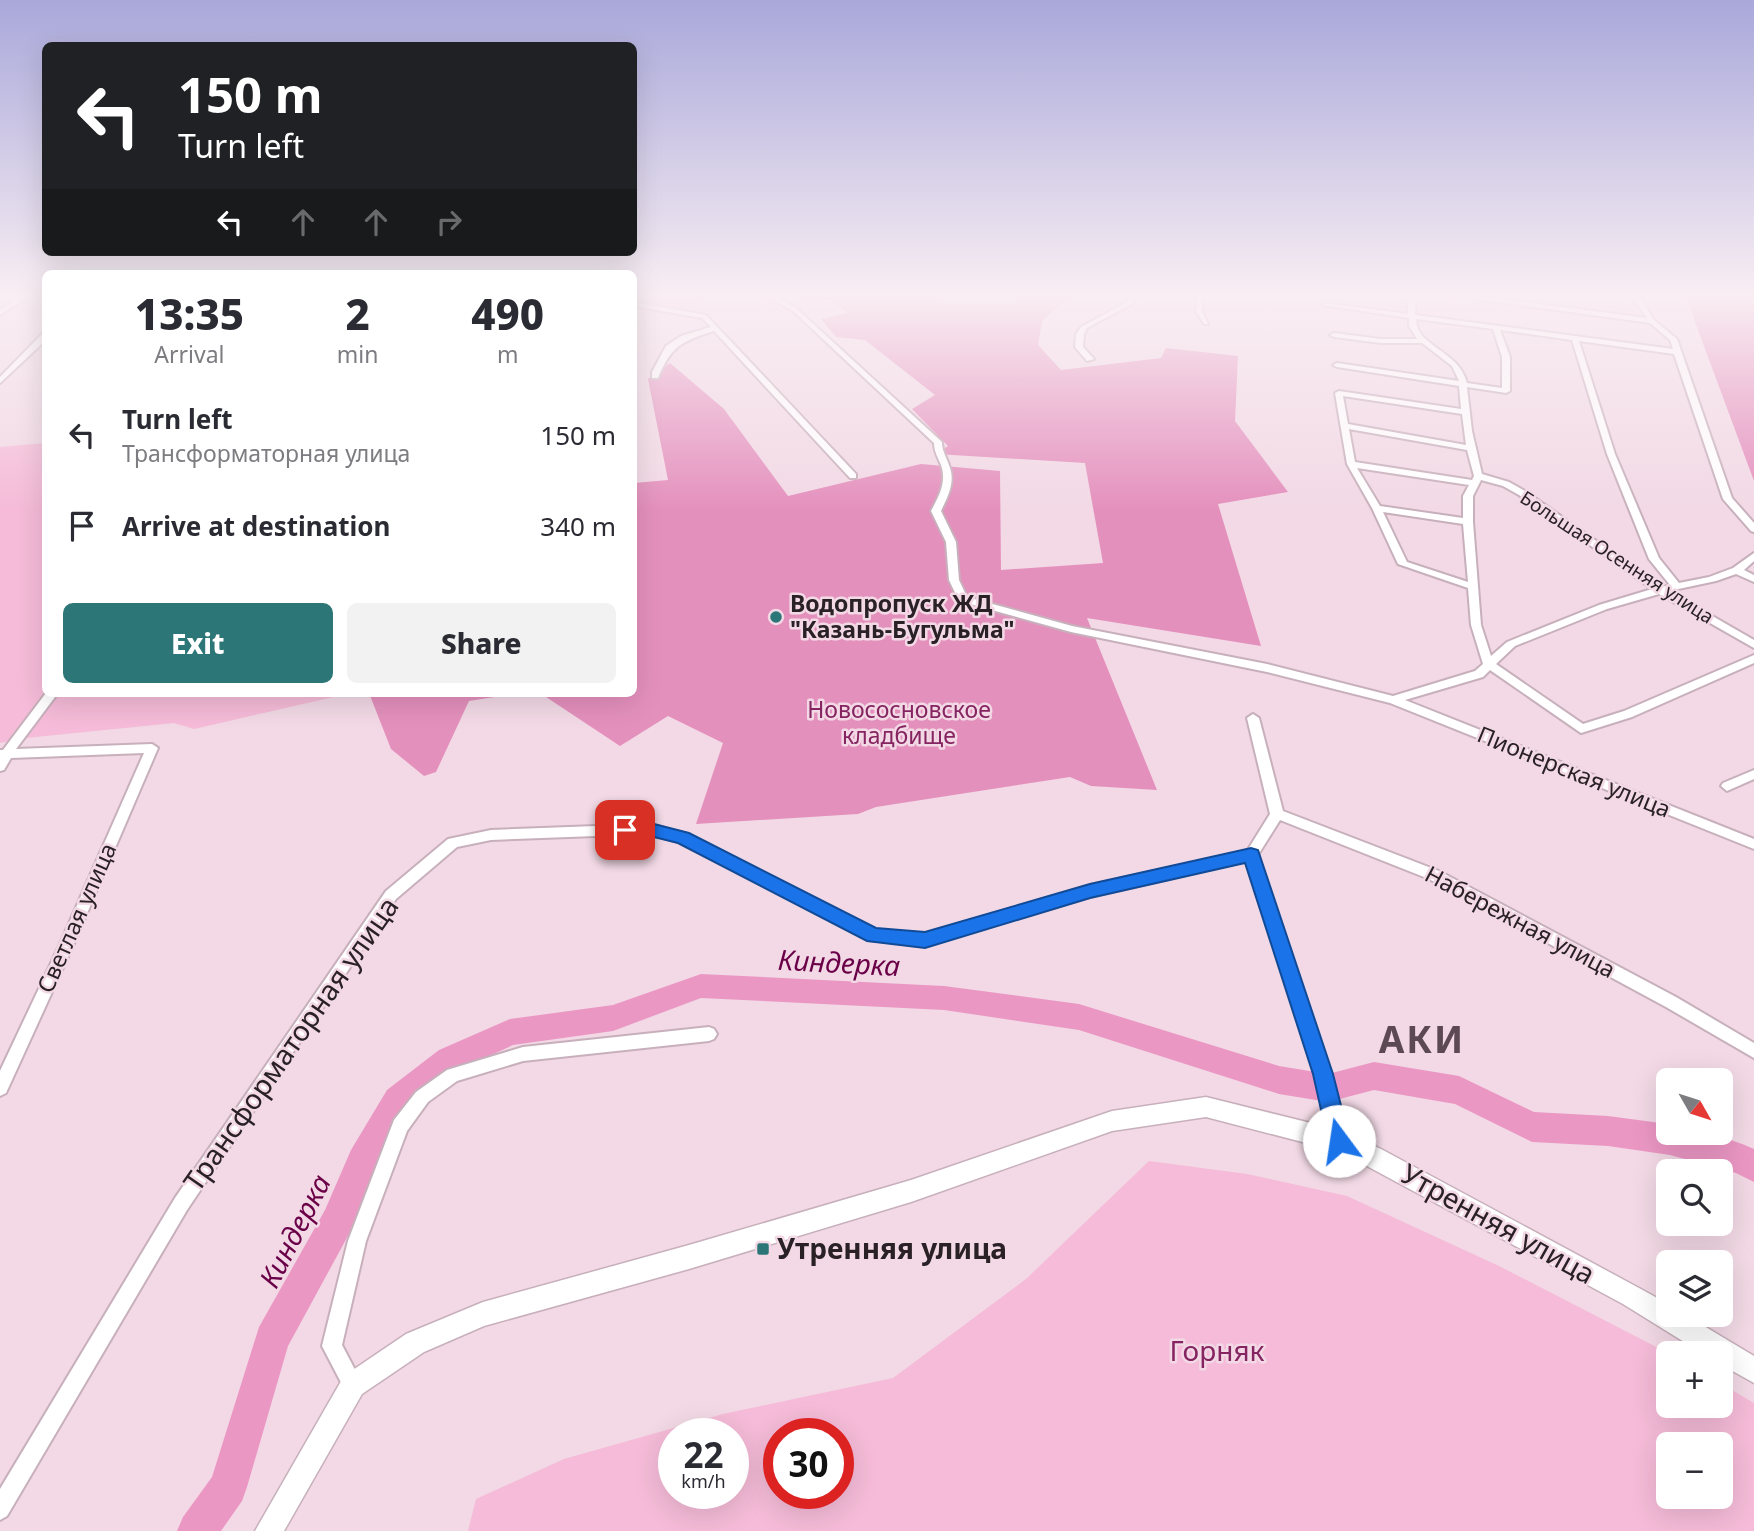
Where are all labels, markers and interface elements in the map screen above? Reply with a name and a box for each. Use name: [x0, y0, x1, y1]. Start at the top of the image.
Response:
text: 150 m: [178, 61, 323, 127]
icon: left: [63, 70, 154, 161]
text: Turn left: [178, 124, 304, 167]
icon: left: [211, 203, 249, 241]
icon: ahead: [284, 203, 322, 241]
icon: ahead: [357, 203, 395, 241]
icon: right: [430, 203, 468, 241]
text: 13:35: [135, 285, 244, 342]
text: 2: [345, 285, 370, 342]
text: 490: [471, 285, 544, 342]
text: Arrival: [154, 338, 224, 370]
text: min: [337, 338, 378, 370]
text: m: [497, 338, 518, 370]
text: Turn left: [122, 401, 233, 437]
icon: left: [63, 416, 101, 454]
text: 150 m: [540, 417, 616, 453]
text: Трансформаторная улица: [122, 437, 410, 469]
street label: Большая Осенняя улица: [1515, 485, 1719, 629]
icon: arrive: [63, 507, 101, 545]
text: Arrive at destination: [122, 508, 391, 544]
text: 340 m: [540, 508, 616, 544]
place label: Водопропуск ЖД "Казань-Бугульма": [790, 587, 1014, 645]
button: Exit: [63, 603, 333, 683]
button: Share: [347, 603, 616, 683]
marker: Водопропуск ЖД "Казань-Бугульма": [768, 609, 784, 625]
park label: Новососновское кладбище: [807, 693, 991, 751]
street label: Пионерская улица: [1473, 718, 1676, 824]
pin: [595, 800, 655, 860]
icon: arrive: [606, 811, 644, 849]
street label: Светлая улица: [29, 838, 123, 998]
street label: Набережная улица: [1420, 857, 1621, 985]
street label: Трансформаторная улица: [174, 889, 406, 1198]
water label: Киндерка: [777, 940, 901, 984]
district label: АКИ: [1379, 1013, 1465, 1064]
north arrow: [1656, 1068, 1732, 1144]
map controls: [1656, 1068, 1733, 1509]
position arrow: [1302, 1104, 1376, 1178]
street label: Утренняя улица: [1395, 1154, 1602, 1292]
button: search: [1656, 1159, 1733, 1236]
water label: Киндерка: [249, 1167, 339, 1294]
place label: Утренняя улица: [777, 1229, 1007, 1267]
marker: Утренняя улица: [755, 1241, 771, 1257]
button: layers: [1656, 1250, 1733, 1327]
park label: Горняк: [1169, 1331, 1265, 1369]
button: +: [1656, 1341, 1733, 1418]
speed limit sign: 30: [763, 1418, 854, 1509]
text: 22: [683, 1431, 724, 1478]
button: −: [1656, 1432, 1733, 1509]
text: km/h: [681, 1469, 726, 1493]

